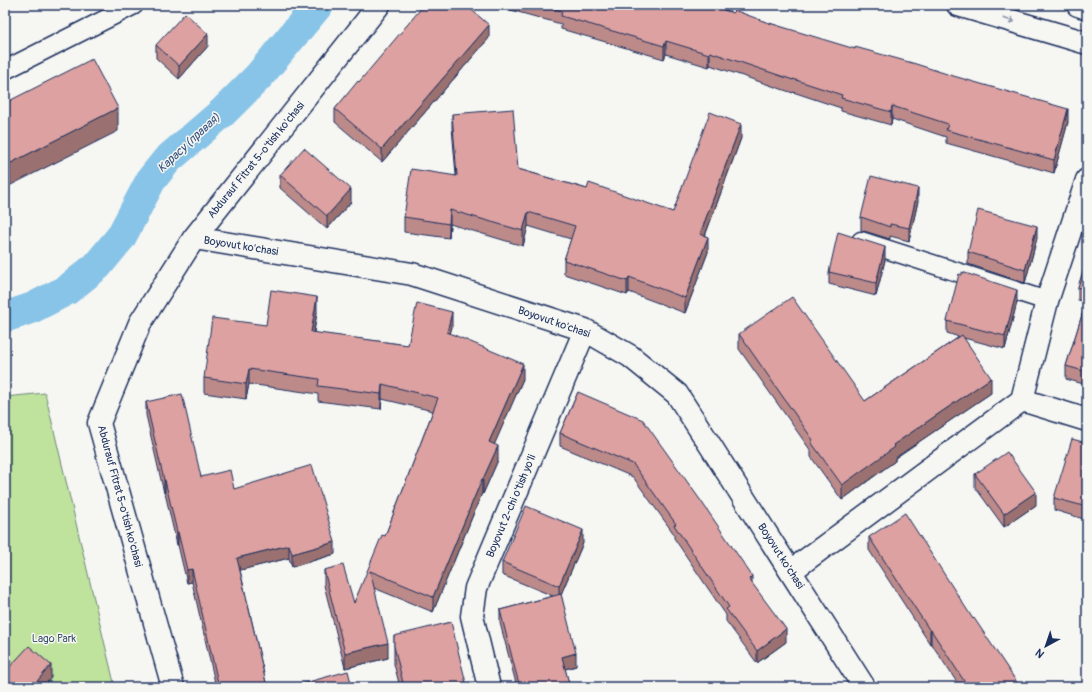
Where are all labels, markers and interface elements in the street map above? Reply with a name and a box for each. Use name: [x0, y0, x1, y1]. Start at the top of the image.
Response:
one-way arrow: [1002, 17, 1015, 24]
street label: Abdurauf Fitrat 5-o'tish ko'chasi: [205, 99, 307, 221]
water label: Карасу (правая): [155, 110, 223, 176]
street label: Boyovut ko'chasi: [203, 234, 279, 258]
street label: Boyovut ko'chasi: [516, 304, 592, 340]
street label: Abdurauf Fitrat 5-o'tish ko'chasi: [95, 424, 145, 568]
street label: Boyovut 2-chi o'tish yo'li: [483, 453, 539, 559]
street label: Boyovut ko'chasi: [755, 521, 807, 591]
north arrow: [1026, 626, 1066, 666]
park label: Lago Park: [32, 632, 77, 645]
text: N: [1032, 646, 1047, 661]

